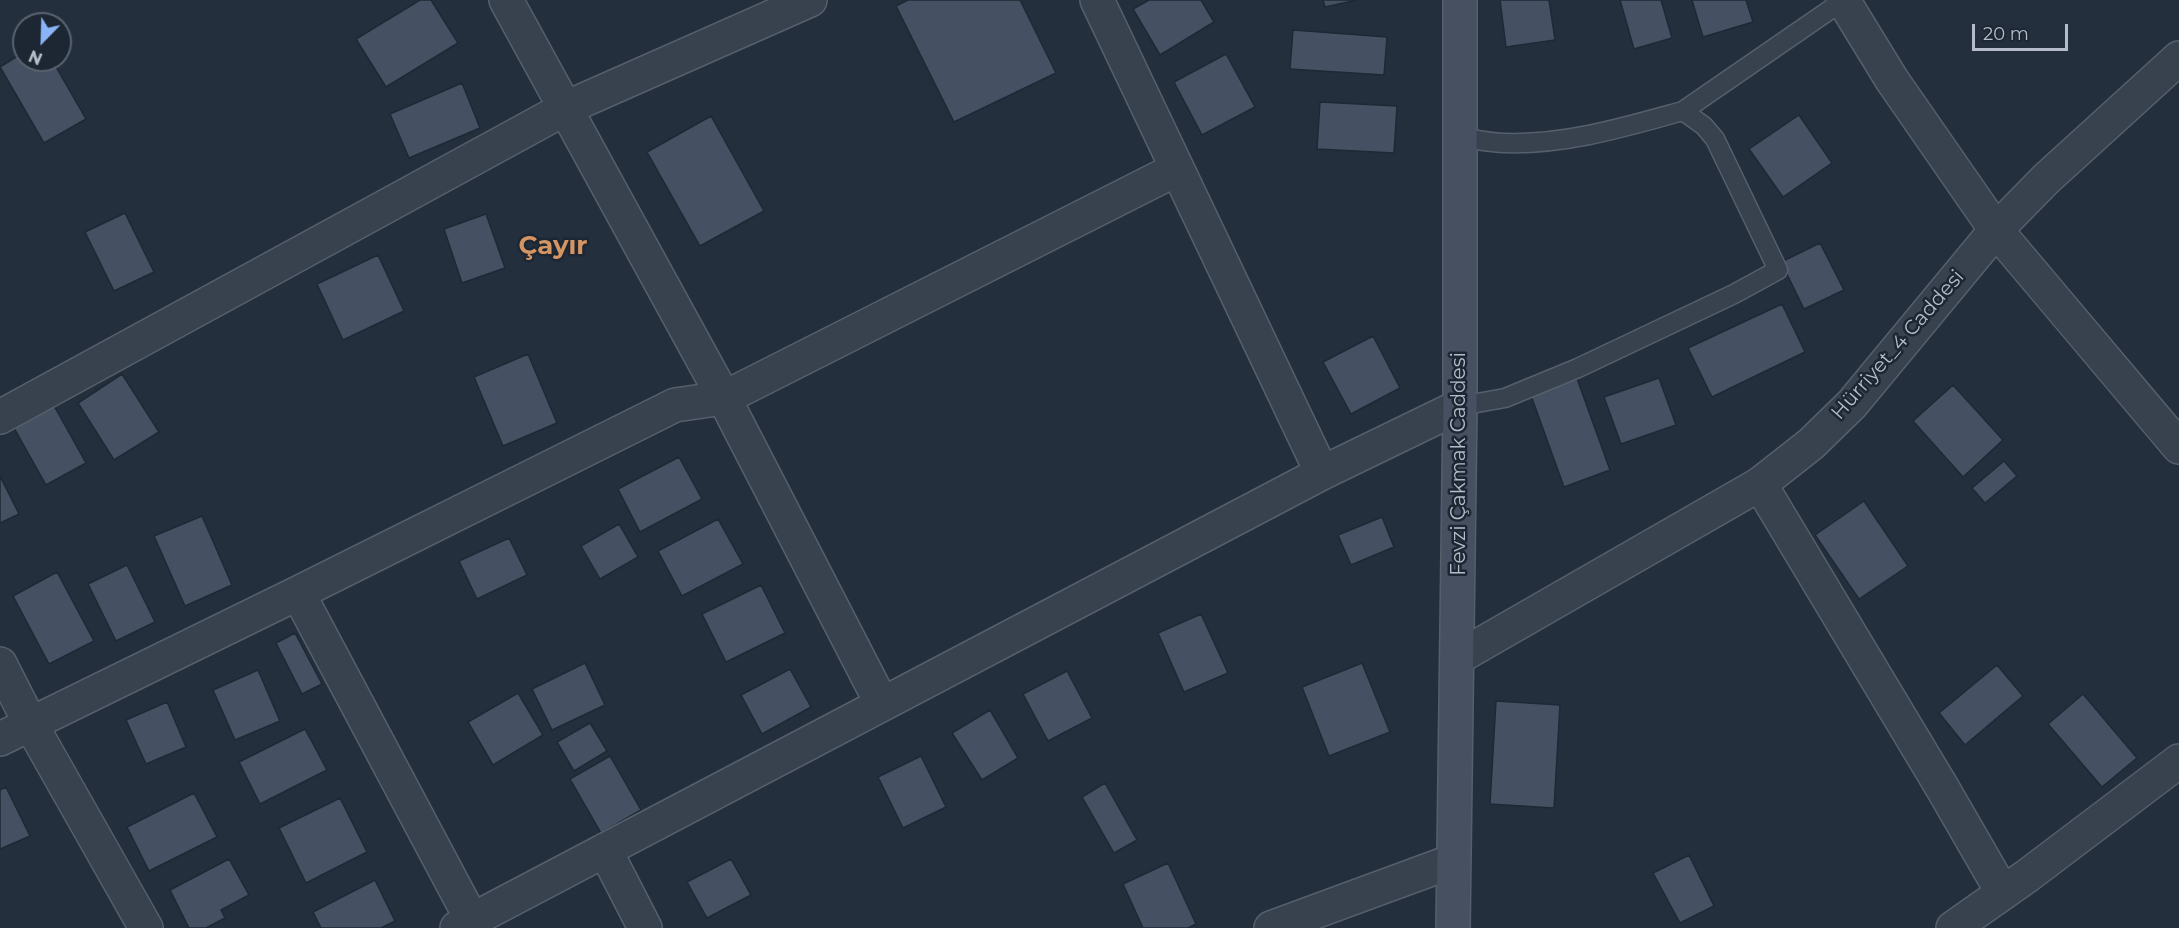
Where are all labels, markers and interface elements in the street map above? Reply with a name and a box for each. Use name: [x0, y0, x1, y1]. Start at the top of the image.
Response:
north arrow: [12, 12, 72, 72]
scale bar: [1975, 12, 2071, 50]
text: 20 m: [1983, 23, 2029, 45]
text: N: [26, 46, 45, 68]
district label: Çayır: [518, 230, 588, 262]
street label: Hürriyet_4 Caddesi: [1827, 265, 1969, 425]
street label: Fevzi Çakmak Caddesi: [1447, 352, 1471, 576]

